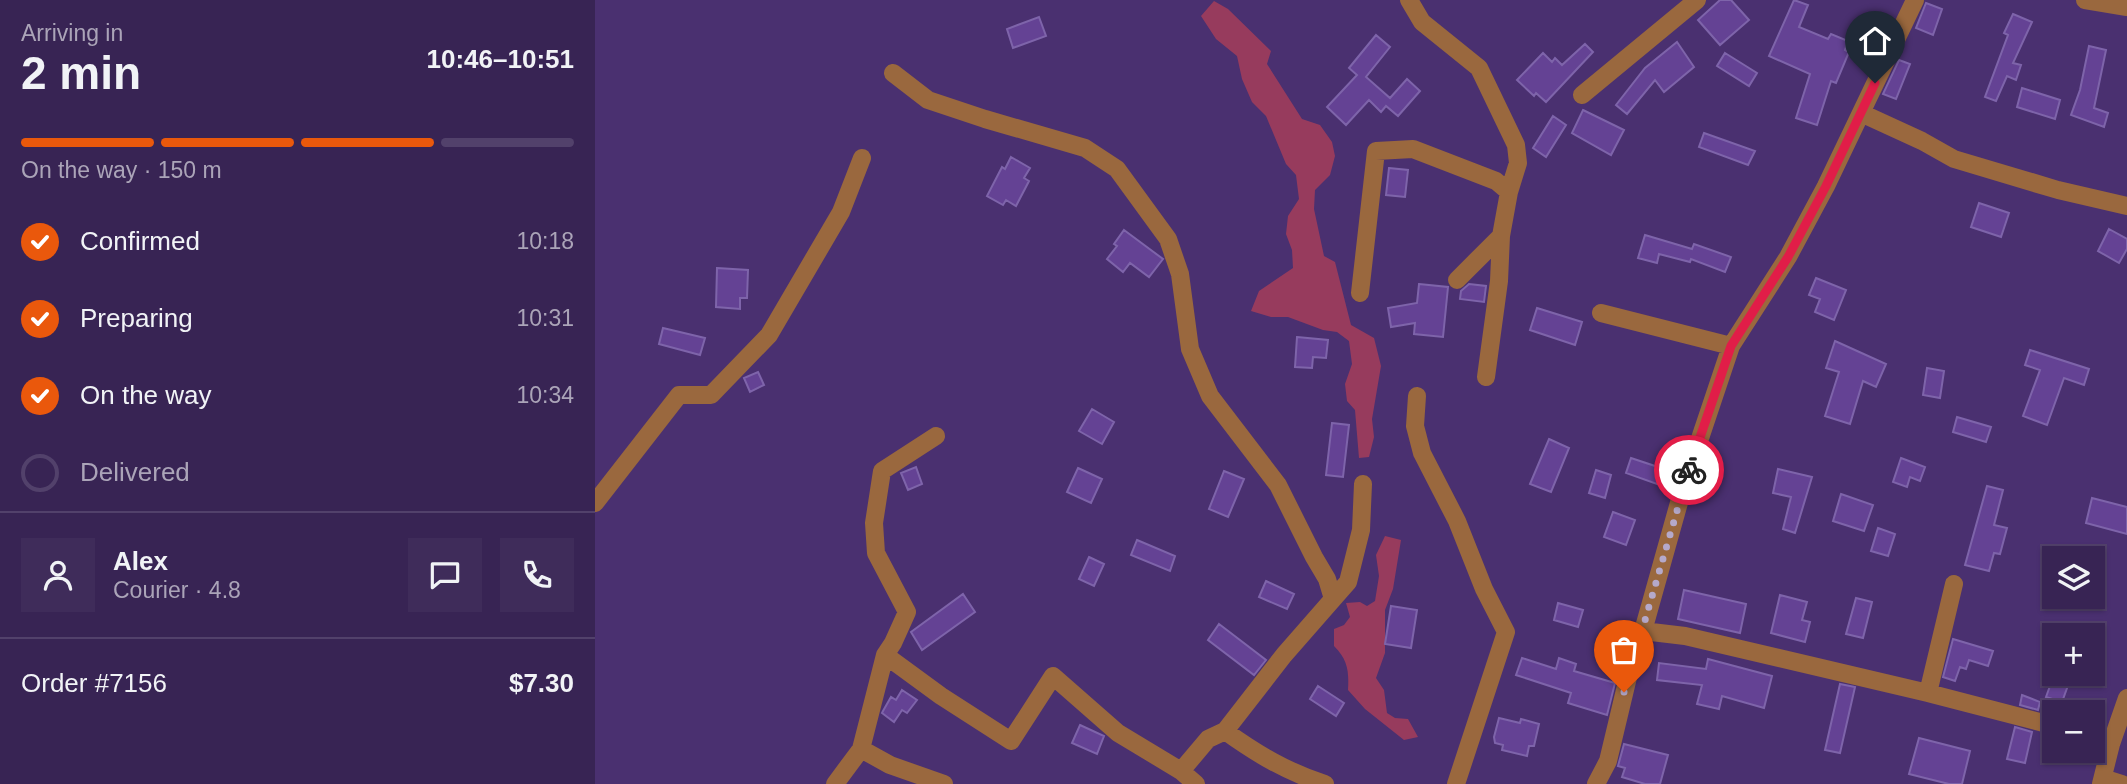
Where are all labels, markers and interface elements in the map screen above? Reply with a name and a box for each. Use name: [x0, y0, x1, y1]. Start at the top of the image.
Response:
pin: [1845, 11, 1905, 83]
text: Arriving in: [21, 20, 123, 46]
icon: home: [1856, 22, 1894, 60]
text: 10:46–10:51: [427, 44, 574, 74]
text: 2 min: [21, 47, 141, 99]
text: On the way · 150 m: [21, 157, 222, 183]
icon: check: [21, 223, 59, 261]
text: Confirmed: [80, 226, 200, 256]
text: 10:18: [516, 228, 574, 254]
icon: check: [21, 300, 59, 338]
text: Preparing: [80, 303, 193, 333]
text: 10:31: [516, 305, 574, 331]
icon: check: [21, 377, 59, 415]
text: On the way: [80, 380, 212, 410]
text: 10:34: [516, 382, 574, 408]
courier: [1654, 435, 1724, 505]
icon: bike: [1670, 451, 1708, 489]
text: Delivered: [80, 457, 190, 487]
button: person: [21, 538, 95, 612]
button: chat: [408, 538, 482, 612]
button: phone: [500, 538, 574, 612]
text: Alex: [113, 546, 168, 576]
map controls: [2042, 546, 2105, 763]
button: layers: [2042, 546, 2105, 609]
text: Courier · 4.8: [113, 577, 241, 603]
pin: [1594, 620, 1654, 692]
button: +: [2042, 623, 2105, 686]
icon: bag: [1605, 631, 1643, 669]
text: Order #7156: [21, 668, 167, 698]
text: $7.30: [509, 668, 574, 698]
button: −: [2042, 700, 2105, 763]

